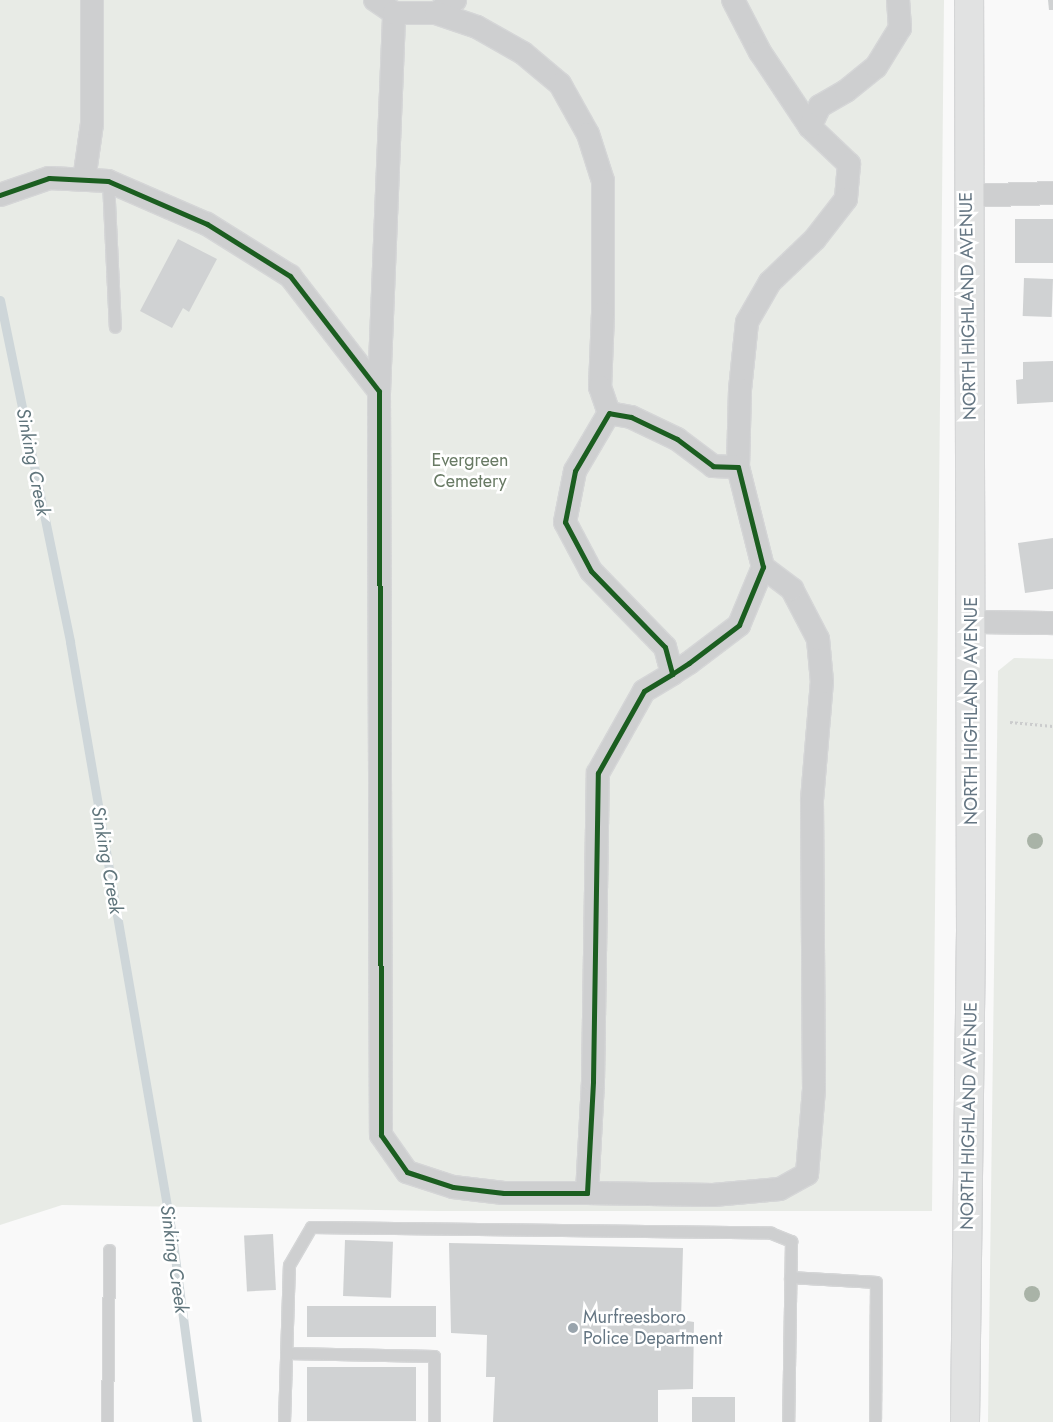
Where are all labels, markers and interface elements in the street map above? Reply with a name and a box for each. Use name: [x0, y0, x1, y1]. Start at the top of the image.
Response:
street label: NORTH HIGHLAND AVENUE: [955, 192, 981, 420]
water label: Sinking Creek: [11, 406, 55, 518]
park label: Evergreen Cemetery: [432, 450, 508, 492]
street label: NORTH HIGHLAND AVENUE: [960, 597, 982, 825]
water label: Sinking Creek: [86, 804, 128, 916]
street label: NORTH HIGHLAND AVENUE: [956, 1002, 982, 1230]
water label: Sinking Creek: [155, 1203, 193, 1315]
place label: Murfreesboro Police Department: [583, 1307, 722, 1350]
marker: Murfreesboro Police Department: [567, 1322, 579, 1334]

